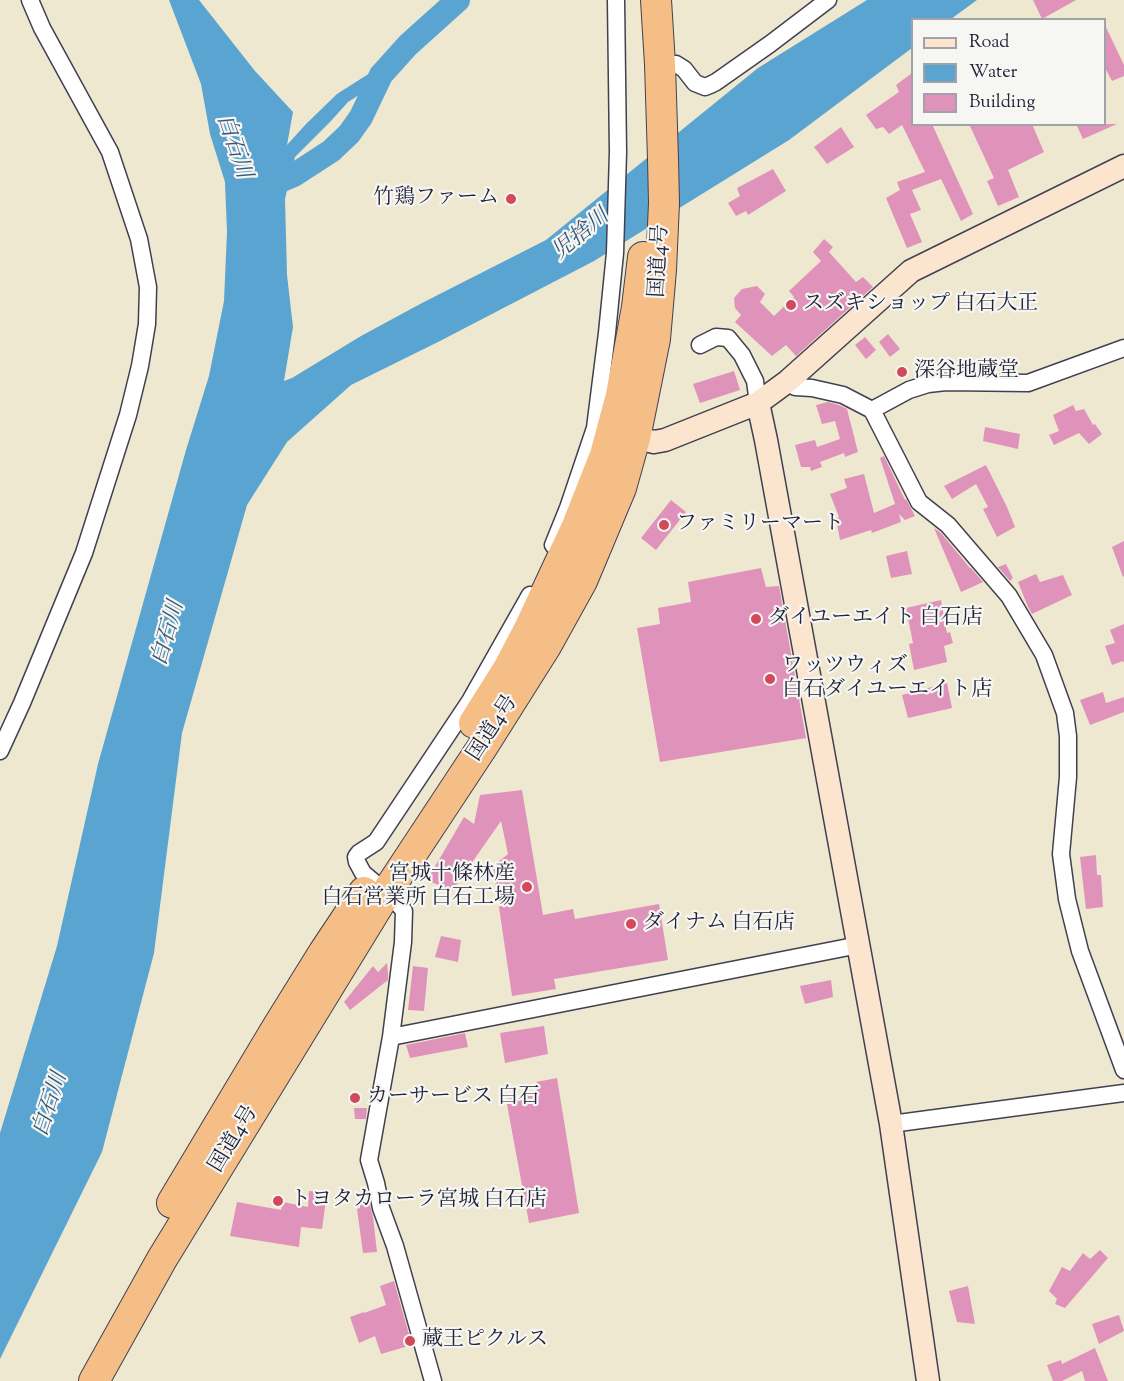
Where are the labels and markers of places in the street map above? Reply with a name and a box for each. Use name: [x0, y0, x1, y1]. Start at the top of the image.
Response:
place label: 竹鶏ファーム: [373, 186, 499, 212]
marker: 竹鶏ファーム: [504, 192, 518, 206]
place label: スズキショップ 白石大正: [803, 292, 1038, 318]
marker: スズキショップ 白石大正: [784, 298, 798, 312]
place label: 深谷地蔵堂: [914, 359, 1019, 385]
marker: 深谷地蔵堂: [895, 365, 909, 379]
place label: ファミリーマート: [676, 512, 844, 538]
marker: ファミリーマート: [657, 518, 671, 532]
place label: ダイユーエイト 白石店: [768, 606, 982, 632]
marker: ダイユーエイト 白石店: [749, 612, 763, 626]
place label: ワッツウィズ 白石ダイユーエイト店: [782, 654, 992, 704]
marker: ワッツウィズ 白石ダイユーエイト店: [763, 672, 777, 686]
place label: 宮城十條林産 白石営業所 白石工場: [322, 862, 515, 912]
marker: 宮城十條林産 白石営業所 白石工場: [520, 880, 534, 894]
place label: ダイナム 白石店: [643, 911, 794, 937]
marker: ダイナム 白石店: [624, 917, 638, 931]
place label: カーサービス 白石: [367, 1085, 539, 1111]
marker: カーサービス 白石: [348, 1091, 362, 1105]
place label: トヨタカローラ宮城 白石店: [290, 1188, 546, 1214]
marker: トヨタカローラ宮城 白石店: [271, 1194, 285, 1208]
place label: 蔵王ピクルス: [422, 1328, 548, 1354]
marker: 蔵王ピクルス: [403, 1334, 417, 1348]

